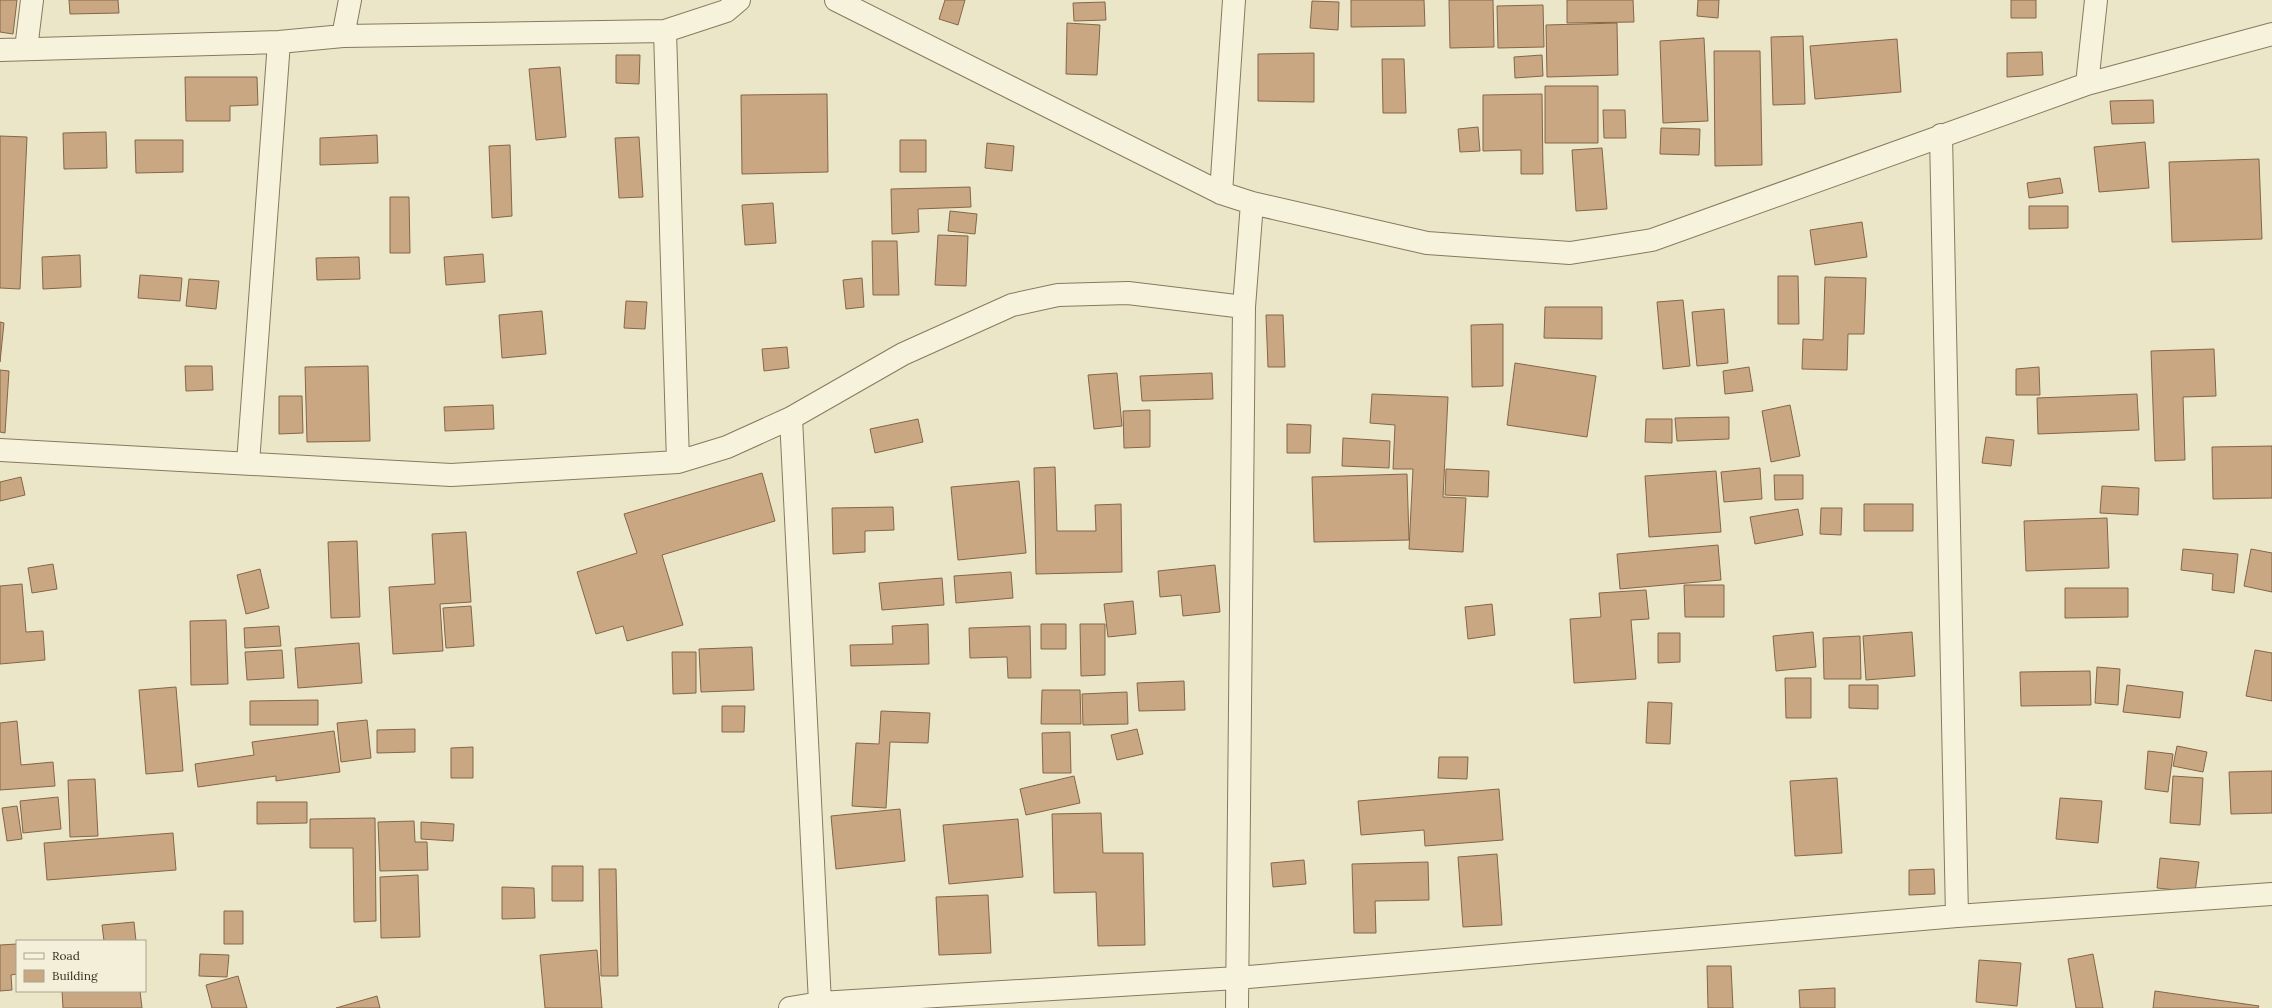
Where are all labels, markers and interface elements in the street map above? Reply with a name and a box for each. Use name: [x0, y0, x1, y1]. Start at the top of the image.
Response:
legend: [16, 940, 146, 992]
text: Road: [52, 948, 80, 963]
text: Building: [52, 968, 98, 983]

